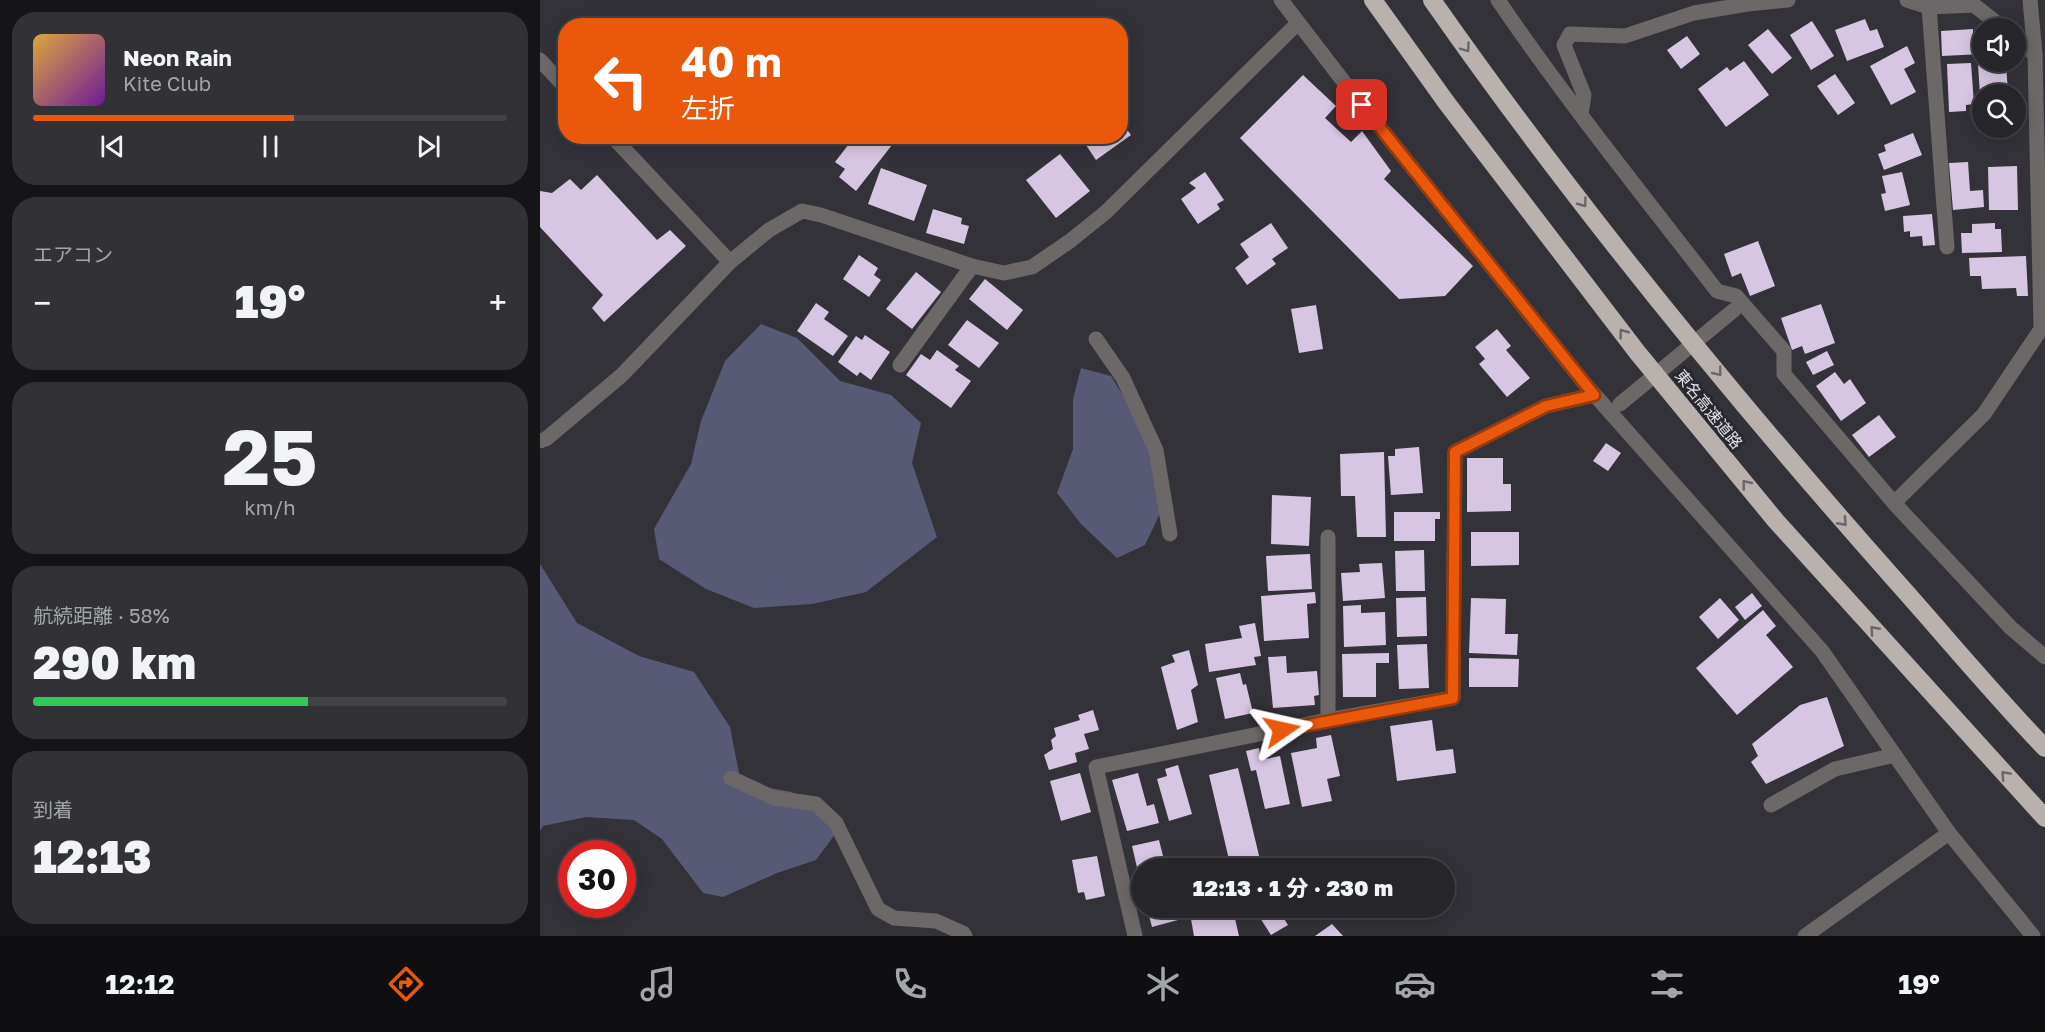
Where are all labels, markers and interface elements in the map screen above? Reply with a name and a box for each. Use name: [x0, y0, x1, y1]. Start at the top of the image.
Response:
map controls: [1972, 18, 2026, 138]
button: sound: [1972, 18, 2026, 72]
text: 40 m: [681, 36, 782, 86]
one-way arrow: [1459, 41, 1470, 52]
icon: left: [582, 42, 660, 120]
text: Neon Rain: [123, 44, 232, 71]
text: Kite Club: [123, 71, 211, 95]
pin: [1336, 79, 1387, 130]
button: search: [1972, 84, 2026, 138]
icon: arrive: [1345, 88, 1378, 121]
text: 左折: [681, 92, 735, 124]
icon: previous: [96, 130, 129, 163]
icon: pause: [254, 130, 287, 163]
icon: next: [412, 130, 445, 163]
one-way arrow: [1576, 197, 1587, 208]
text: エアコン: [33, 242, 113, 266]
text: 19°: [235, 274, 305, 328]
text: −: [33, 283, 51, 322]
text: +: [489, 283, 507, 322]
one-way arrow: [1619, 328, 1630, 339]
street label: 東名高速道路: [1671, 365, 1747, 453]
one-way arrow: [1711, 365, 1722, 376]
text: 25: [222, 409, 318, 502]
one-way arrow: [1742, 480, 1753, 491]
text: km/h: [245, 495, 295, 519]
one-way arrow: [1836, 515, 1847, 526]
text: 航続距離 · 58%: [33, 603, 170, 627]
one-way arrow: [1870, 626, 1881, 637]
text: 290 km: [33, 635, 196, 689]
position arrow: [1250, 698, 1314, 762]
one-way arrow: [2001, 771, 2012, 781]
text: 到着: [33, 797, 73, 821]
text: 12:13: [33, 829, 152, 883]
speed limit sign: 30: [558, 840, 636, 918]
text: 12:13 · 1 分 · 230 m: [1193, 874, 1393, 901]
icon: directions: [385, 963, 427, 1005]
icon: music: [637, 963, 679, 1005]
icon: phone: [889, 963, 931, 1005]
icon: climate: [1142, 963, 1184, 1005]
icon: car: [1394, 963, 1436, 1005]
icon: filters: [1646, 963, 1688, 1005]
text: 12:12: [105, 968, 175, 1000]
text: 19°: [1898, 968, 1940, 1000]

